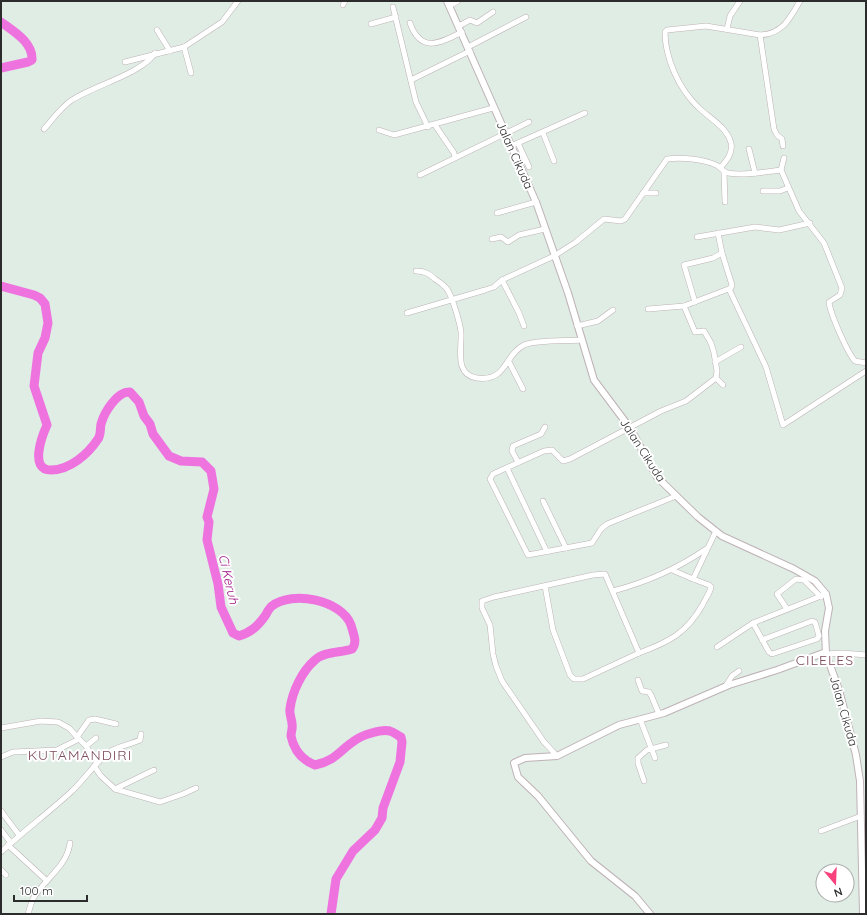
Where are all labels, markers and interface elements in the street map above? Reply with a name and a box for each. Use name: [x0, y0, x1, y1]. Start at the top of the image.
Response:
street label: Jalan Cikuda: [493, 119, 537, 191]
street label: Jalan Cikuda: [617, 416, 669, 484]
water label: Ci Keruh: [216, 553, 243, 606]
district label: CILELES: [796, 651, 854, 669]
street label: Jalan Cikuda: [827, 674, 861, 748]
district label: KUTAMANDIRI: [28, 746, 132, 764]
north arrow: [815, 863, 855, 903]
scale bar: [14, 877, 87, 903]
text: 100 m: [20, 883, 53, 898]
text: N: [832, 885, 844, 900]

